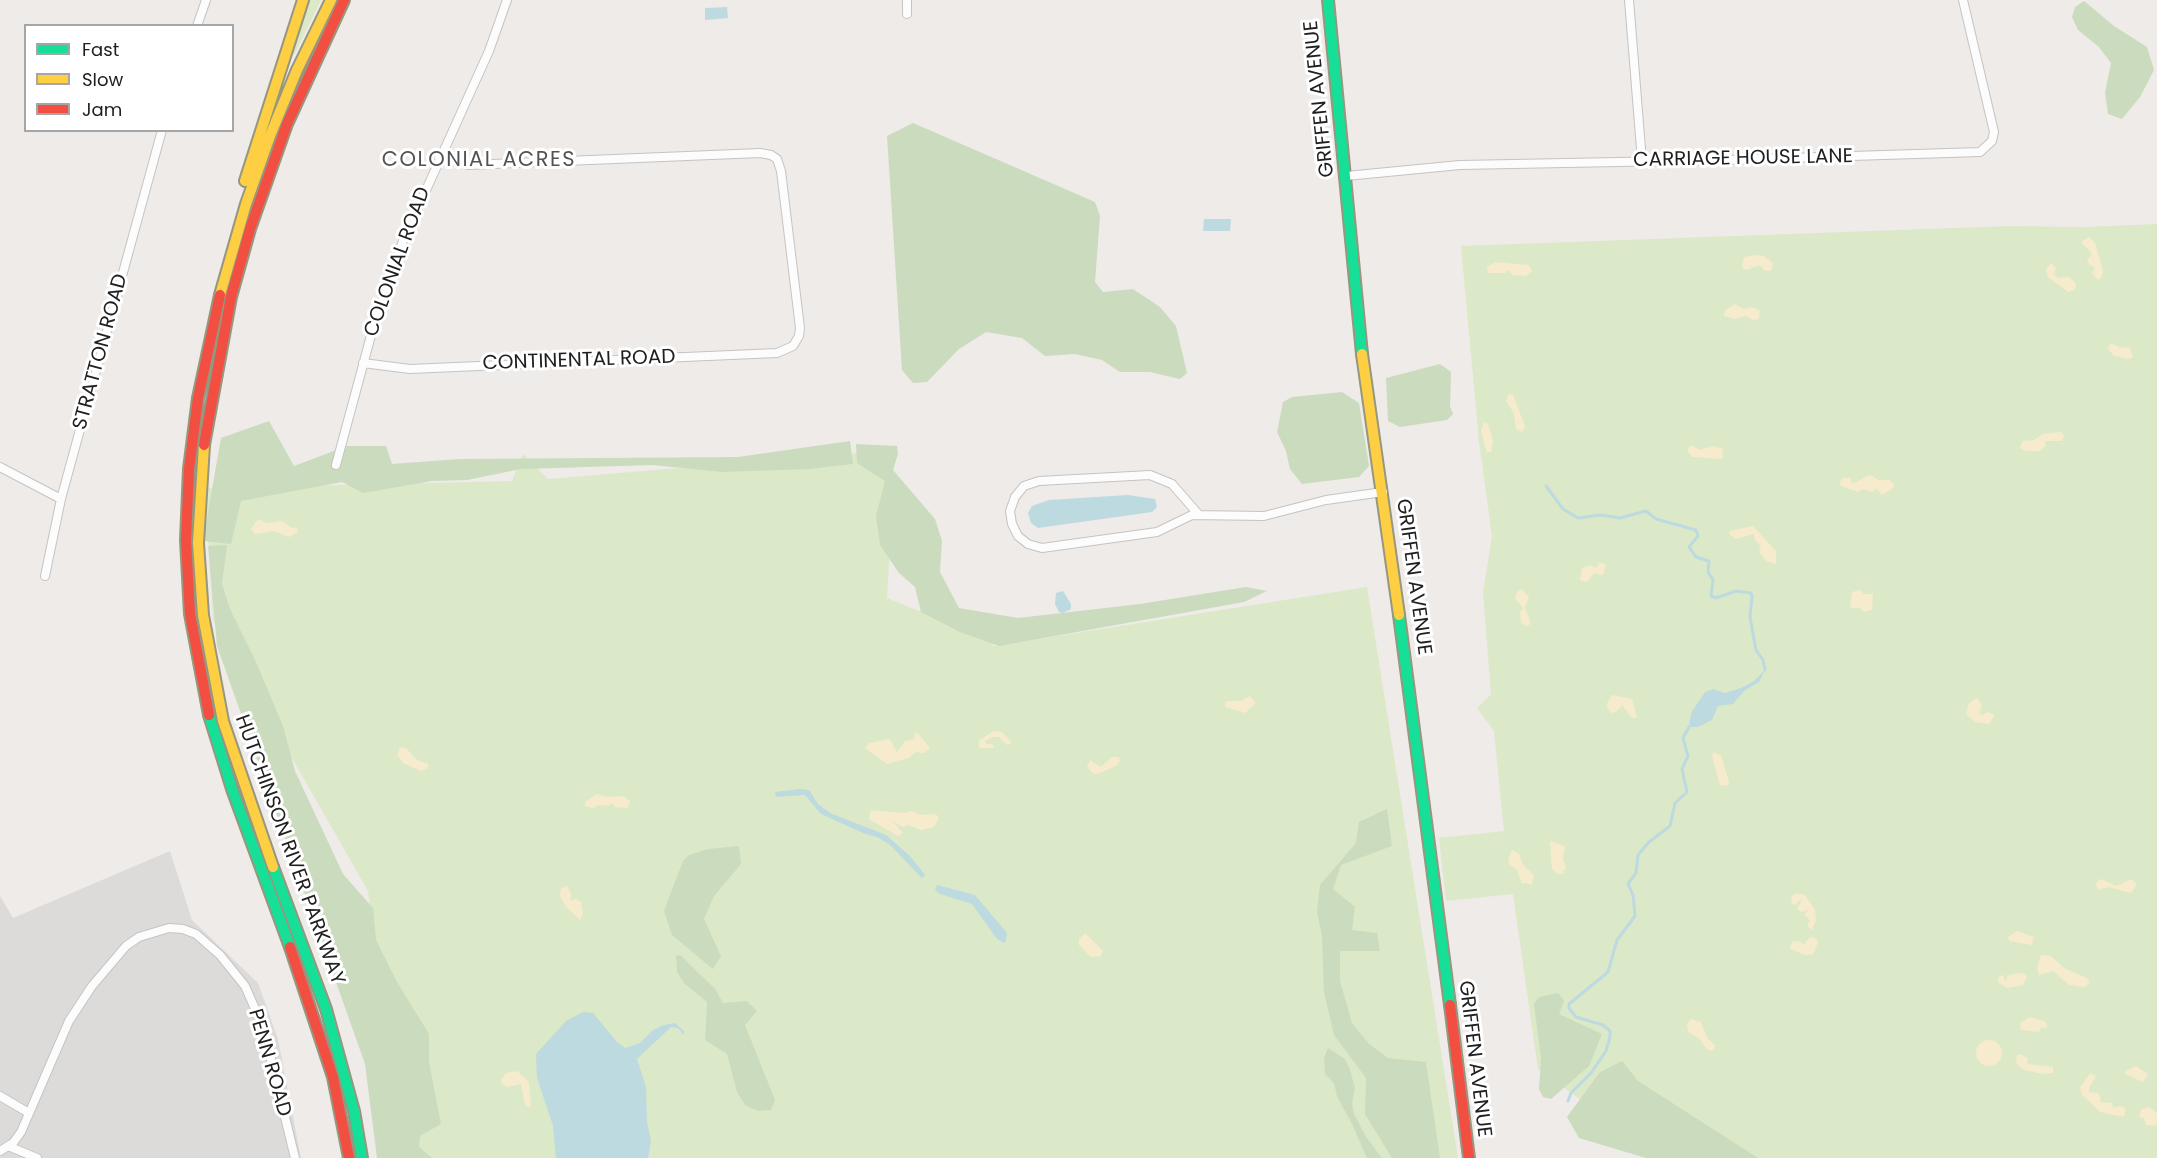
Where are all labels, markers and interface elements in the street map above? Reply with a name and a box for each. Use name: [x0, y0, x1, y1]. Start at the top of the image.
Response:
street label: GRIFFEN AVENUE: [1300, 19, 1340, 179]
legend: [24, 24, 234, 132]
text: Fast: [82, 37, 119, 62]
text: Slow: [82, 67, 123, 92]
text: Jam: [82, 97, 122, 122]
street label: CARRIAGE HOUSE LANE: [1633, 145, 1853, 173]
district label: COLONIAL ACRES: [382, 148, 576, 174]
street label: COLONIAL ROAD: [360, 184, 436, 340]
street label: STRATTON ROAD: [69, 271, 133, 433]
street label: CONTINENTAL ROAD: [482, 346, 676, 376]
street label: GRIFFEN AVENUE: [1390, 497, 1436, 657]
street label: HUTCHINSON RIVER PARKWAY: [229, 712, 349, 988]
street label: GRIFFEN AVENUE: [1452, 979, 1496, 1139]
street label: PENN ROAD: [242, 1006, 296, 1120]

